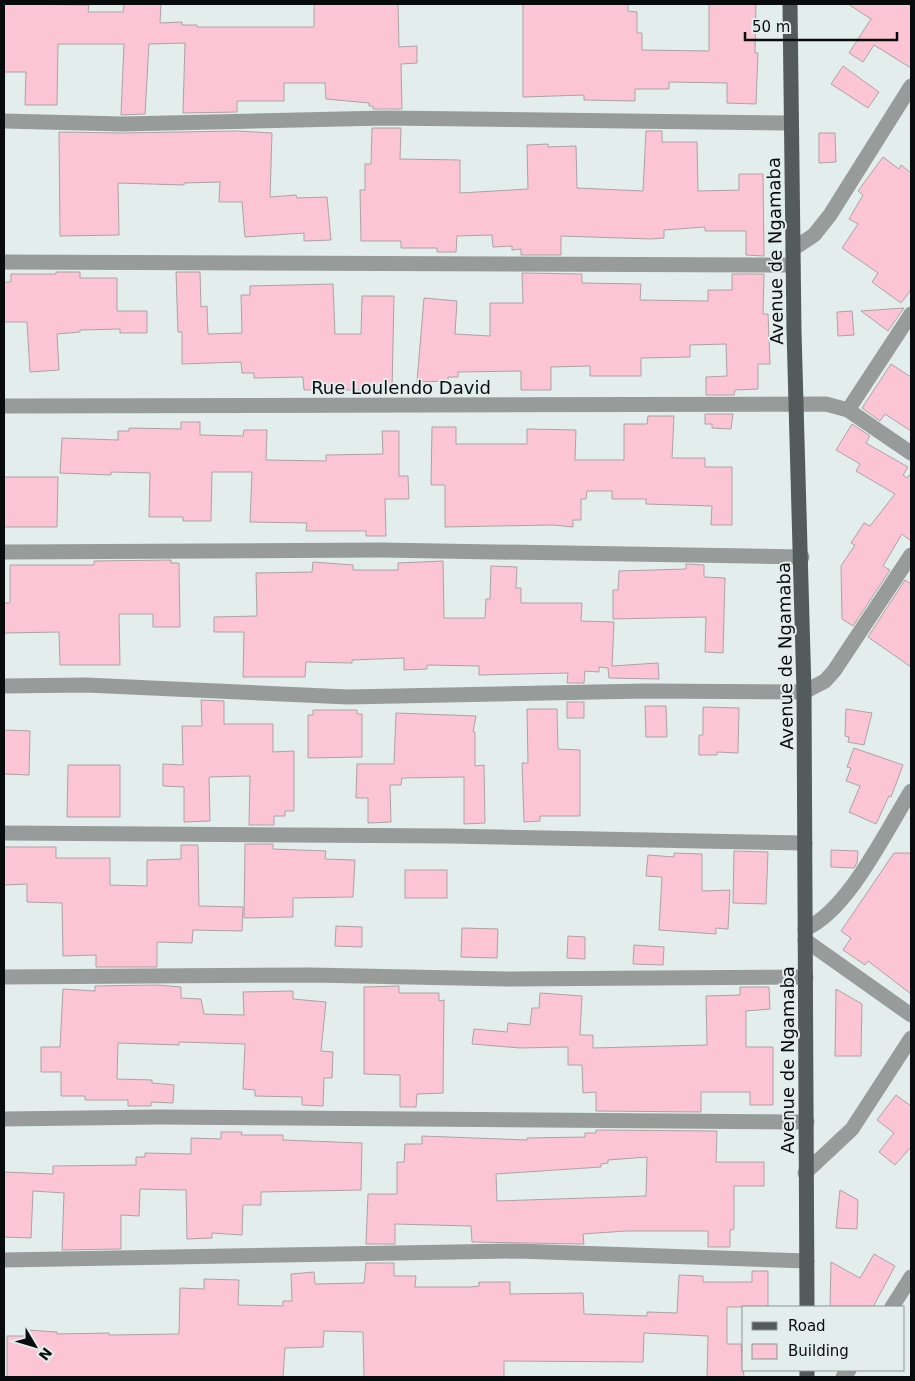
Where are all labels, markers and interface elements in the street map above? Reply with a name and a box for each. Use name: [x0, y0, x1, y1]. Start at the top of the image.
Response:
scale bar: [745, 10, 898, 42]
text: 50 m: [752, 18, 790, 36]
street label: Avenue de Ngamaba: [763, 157, 787, 345]
street label: Rue Loulendo David: [311, 377, 491, 398]
street label: Avenue de Ngamaba: [773, 562, 797, 750]
street label: Avenue de Ngamaba: [777, 966, 798, 1154]
legend: [742, 1306, 905, 1371]
text: Road: [788, 1317, 826, 1335]
north arrow: [10, 1321, 60, 1371]
text: Building: [788, 1342, 849, 1360]
text: N: [35, 1344, 55, 1364]

